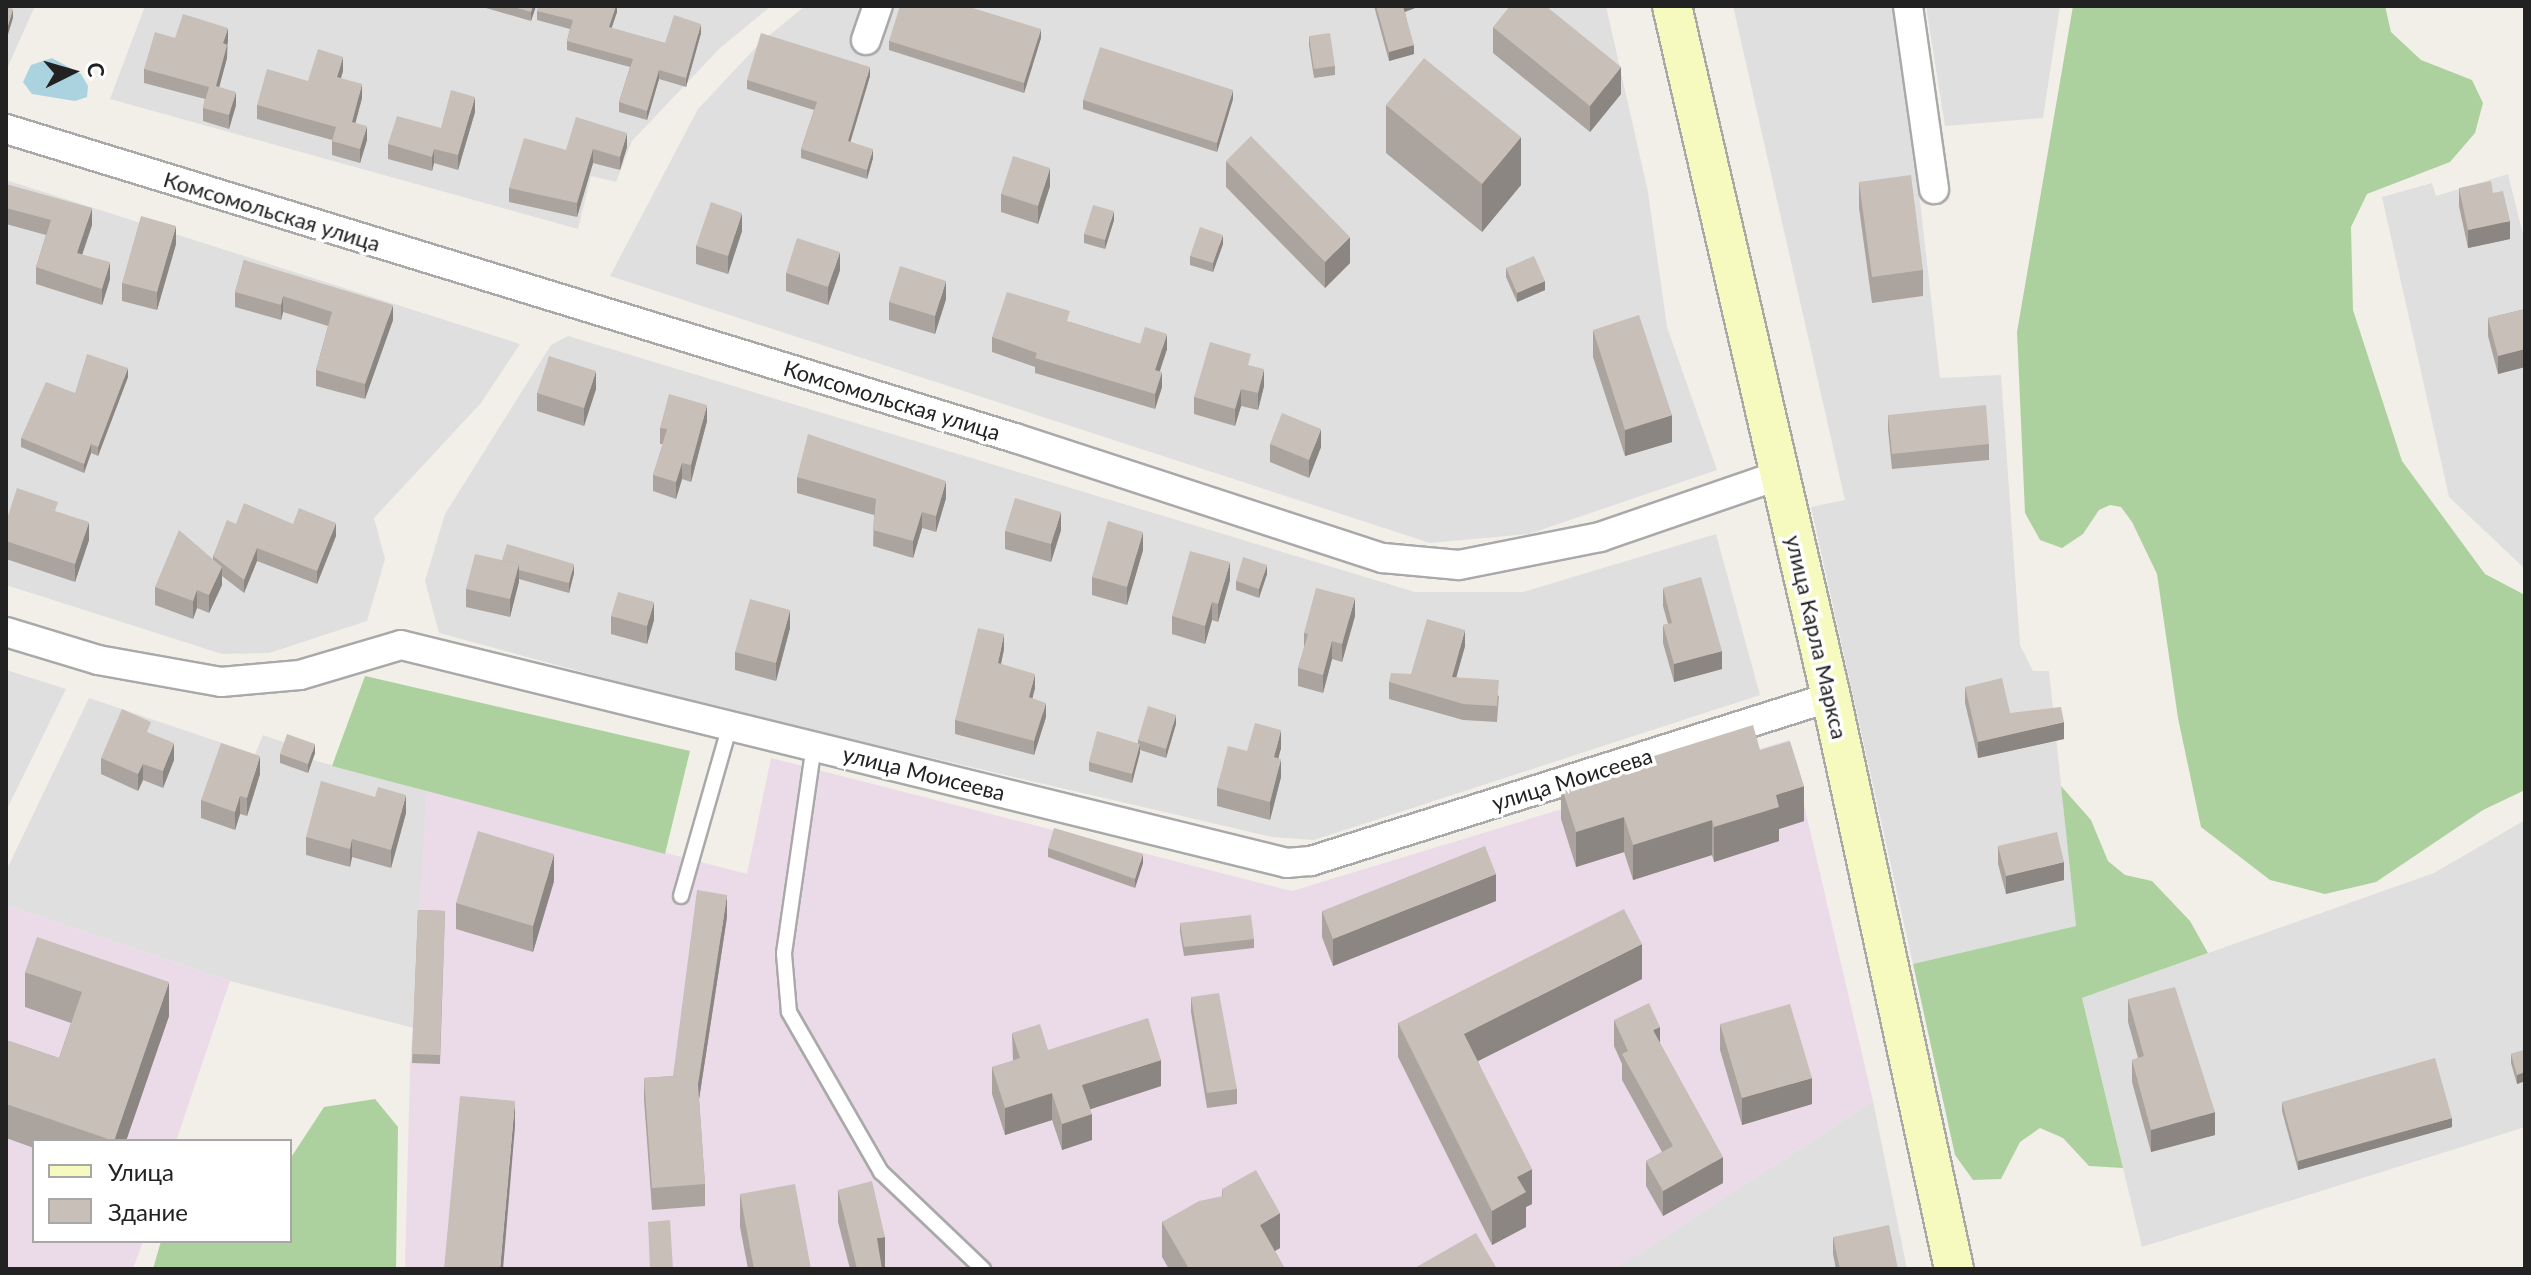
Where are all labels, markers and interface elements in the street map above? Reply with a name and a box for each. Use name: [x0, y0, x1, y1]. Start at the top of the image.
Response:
north arrow: [32, 32, 112, 112]
text: С: [82, 61, 110, 78]
street label: Комсомольская улица: [160, 165, 384, 257]
street label: Комсомольская улица: [780, 354, 1004, 446]
street label: улица Карла Маркса: [1781, 532, 1853, 742]
street label: улица Моисеева: [840, 740, 1008, 806]
street label: улица Моисеева: [1489, 742, 1655, 816]
legend: [32, 1139, 292, 1243]
text: Улица: [108, 1157, 174, 1186]
text: Здание: [108, 1197, 188, 1226]

